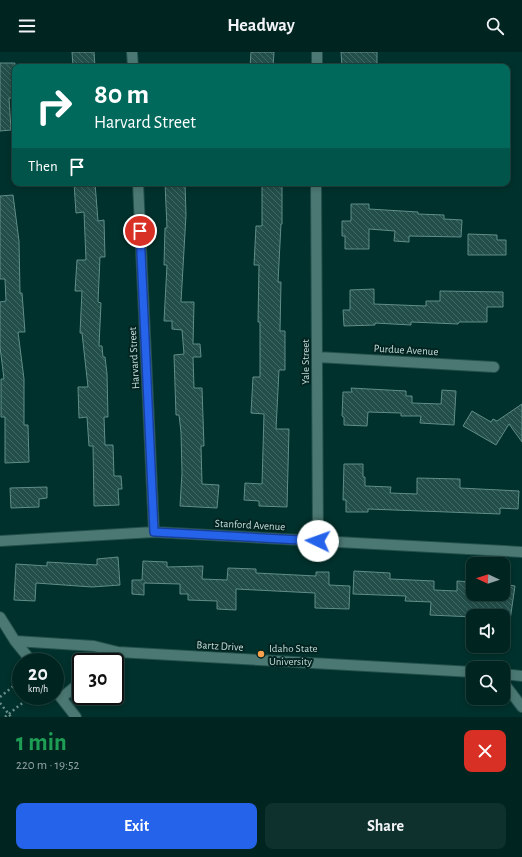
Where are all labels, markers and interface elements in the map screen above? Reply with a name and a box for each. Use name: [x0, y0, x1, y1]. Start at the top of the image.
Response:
icon: menu: [16, 15, 38, 37]
icon: search: [484, 15, 506, 37]
text: Headway: [227, 17, 295, 35]
icon: right: [28, 80, 80, 132]
text: 80 m: [94, 81, 149, 109]
text: Harvard Street: [94, 114, 196, 132]
icon: arrive: [66, 156, 88, 178]
text: Then: [28, 159, 58, 174]
pin: [123, 214, 157, 248]
icon: arrive: [129, 220, 151, 242]
street label: Harvard Street: [127, 326, 141, 389]
street label: Yale Street: [300, 339, 311, 385]
street label: Purdue Avenue: [373, 343, 439, 357]
street label: Stanford Avenue: [214, 518, 286, 532]
position arrow: [297, 520, 339, 562]
north arrow: [466, 557, 510, 601]
map controls: [466, 557, 510, 705]
button: sound: [466, 609, 510, 653]
street label: Bartz Drive: [196, 639, 244, 653]
place label: Idaho State University: [269, 643, 318, 667]
marker: Idaho State University: [256, 649, 266, 659]
speed limit sign: 30: [72, 653, 124, 705]
button: search: [466, 661, 510, 705]
text: 20: [28, 664, 48, 684]
text: km/h: [28, 684, 48, 694]
button: close: [464, 730, 506, 772]
text: 1 min: [16, 731, 67, 755]
text: 220 m · 19:52: [16, 759, 79, 772]
button: Exit: [16, 803, 257, 849]
button: Share: [265, 803, 506, 849]

